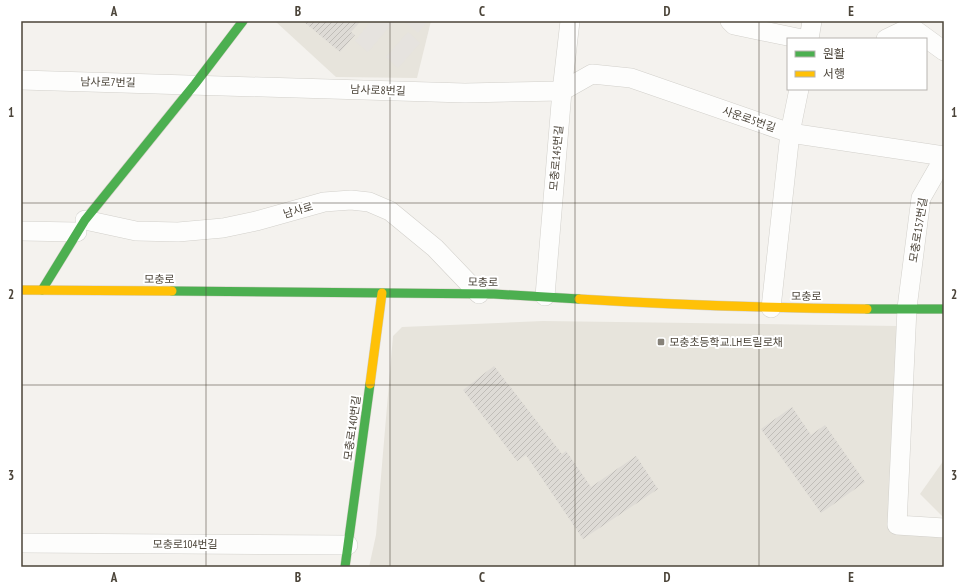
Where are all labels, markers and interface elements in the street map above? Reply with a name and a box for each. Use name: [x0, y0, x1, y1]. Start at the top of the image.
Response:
text: A: [110, 3, 118, 20]
text: B: [295, 3, 301, 20]
text: C: [479, 3, 485, 20]
text: D: [664, 3, 671, 20]
text: E: [848, 3, 854, 20]
legend: [787, 38, 927, 90]
text: 원활: [823, 46, 845, 61]
text: 서행: [823, 66, 845, 81]
street label: 남사로7번길: [80, 75, 136, 89]
street label: 남사로8번길: [350, 82, 406, 98]
street label: 사운로5번길: [720, 103, 778, 135]
text: 1: [8, 104, 14, 121]
text: 1: [951, 104, 957, 121]
street label: 모충로145번길: [546, 125, 566, 191]
street label: 모충로157번길: [906, 197, 930, 263]
street label: 남사로: [281, 199, 315, 221]
street label: 모충로: [144, 272, 174, 286]
street label: 모충로: [468, 275, 498, 289]
text: 2: [8, 286, 14, 303]
text: 2: [951, 286, 957, 303]
street label: 모충로: [791, 289, 821, 303]
place label: 모충초등학교.LH트릴로채: [669, 335, 783, 349]
marker: 모충초등학교.LH트릴로채: [656, 337, 666, 347]
street label: 모충로140번길: [341, 395, 363, 461]
text: 3: [8, 467, 14, 484]
text: 3: [951, 467, 957, 484]
street label: 모충로104번길: [152, 537, 218, 551]
text: A: [110, 569, 118, 586]
text: B: [295, 569, 301, 586]
text: C: [479, 569, 485, 586]
text: D: [664, 569, 671, 586]
text: E: [848, 569, 854, 586]

